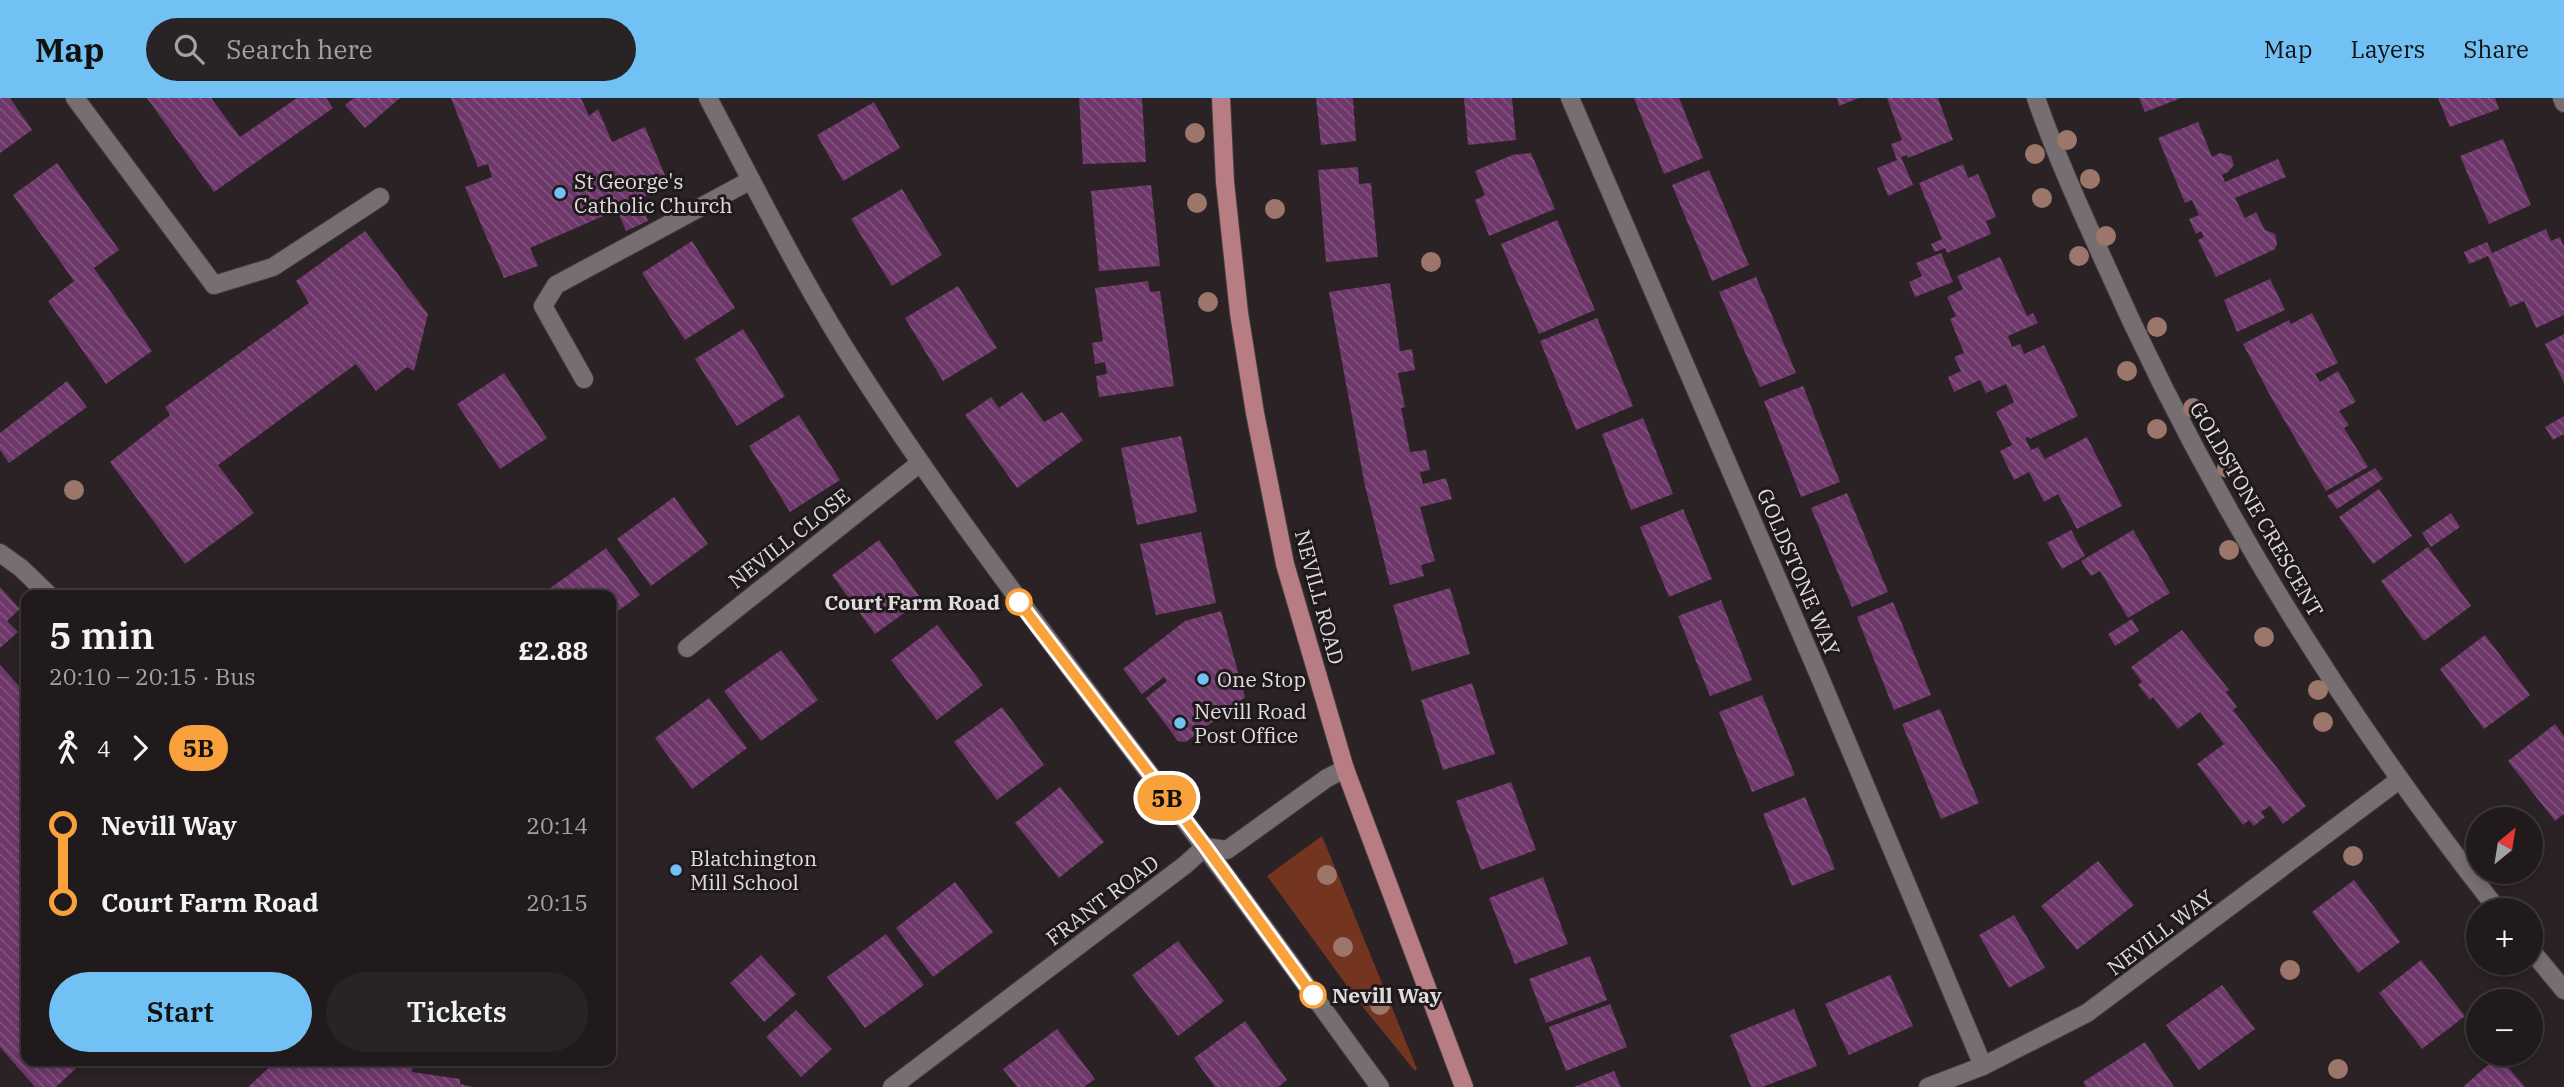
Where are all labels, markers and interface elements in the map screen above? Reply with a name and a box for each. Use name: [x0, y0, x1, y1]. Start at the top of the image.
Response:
search box: [146, 18, 636, 81]
text: Map: [35, 28, 104, 71]
icon: search: [170, 30, 208, 68]
text: Search here: [226, 32, 373, 66]
text: Map: [2264, 33, 2312, 65]
text: Layers: [2350, 33, 2425, 65]
text: Share: [2463, 33, 2529, 65]
place label: St George's Catholic Church: [574, 167, 733, 219]
marker: St George's Catholic Church: [552, 185, 568, 201]
street label: GOLDSTONE CRESCENT: [2184, 396, 2330, 622]
street label: NEVILL CLOSE: [722, 482, 856, 594]
street label: GOLDSTONE WAY: [1751, 484, 1847, 660]
street label: NEVILL ROAD: [1289, 527, 1351, 667]
place label: Court Farm Road: [824, 588, 1000, 616]
marker: Court Farm Road: [1006, 589, 1032, 615]
text: 5 min: [49, 610, 155, 659]
text: £2.88: [518, 633, 588, 667]
text: 20:10 – 20:15 · Bus: [49, 661, 256, 691]
place label: One Stop: [1217, 665, 1306, 693]
marker: One Stop: [1195, 671, 1211, 687]
place label: Nevill Road Post Office: [1194, 697, 1307, 749]
marker: Nevill Road Post Office: [1172, 715, 1188, 731]
icon: walk: [49, 729, 87, 767]
icon: forward: [121, 729, 159, 767]
text: 5B: [183, 732, 214, 764]
text: 4: [97, 733, 111, 763]
line badge: 5B: [1136, 775, 1198, 821]
text: 5B: [1151, 782, 1183, 814]
north arrow: [2466, 807, 2543, 884]
map controls: [2466, 807, 2543, 1066]
text: Nevill Way: [101, 808, 237, 842]
text: 20:14: [526, 810, 588, 840]
place label: Blatchington Mill School: [690, 844, 817, 896]
street label: FRANT ROAD: [1040, 848, 1164, 952]
marker: Blatchington Mill School: [668, 862, 684, 878]
street label: NEVILL WAY: [2101, 883, 2219, 981]
text: Court Farm Road: [101, 885, 319, 919]
text: 20:15: [526, 887, 588, 917]
button: +: [2466, 898, 2543, 975]
button: Start: [49, 972, 312, 1052]
button: Tickets: [326, 972, 588, 1052]
place label: Nevill Way: [1332, 981, 1442, 1009]
marker: Nevill Way: [1300, 982, 1326, 1008]
button: −: [2466, 989, 2543, 1066]

